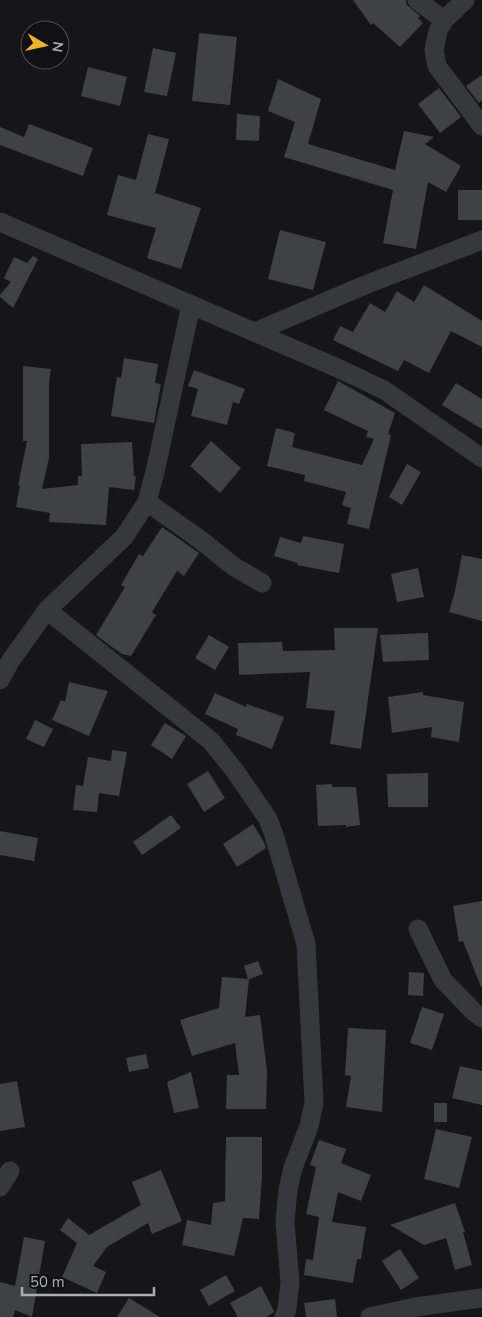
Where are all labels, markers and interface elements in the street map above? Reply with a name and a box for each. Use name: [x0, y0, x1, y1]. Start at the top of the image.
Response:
north arrow: [20, 20, 70, 70]
text: N: [47, 40, 68, 54]
scale bar: [22, 1264, 155, 1296]
text: 50 m: [30, 1272, 65, 1292]

